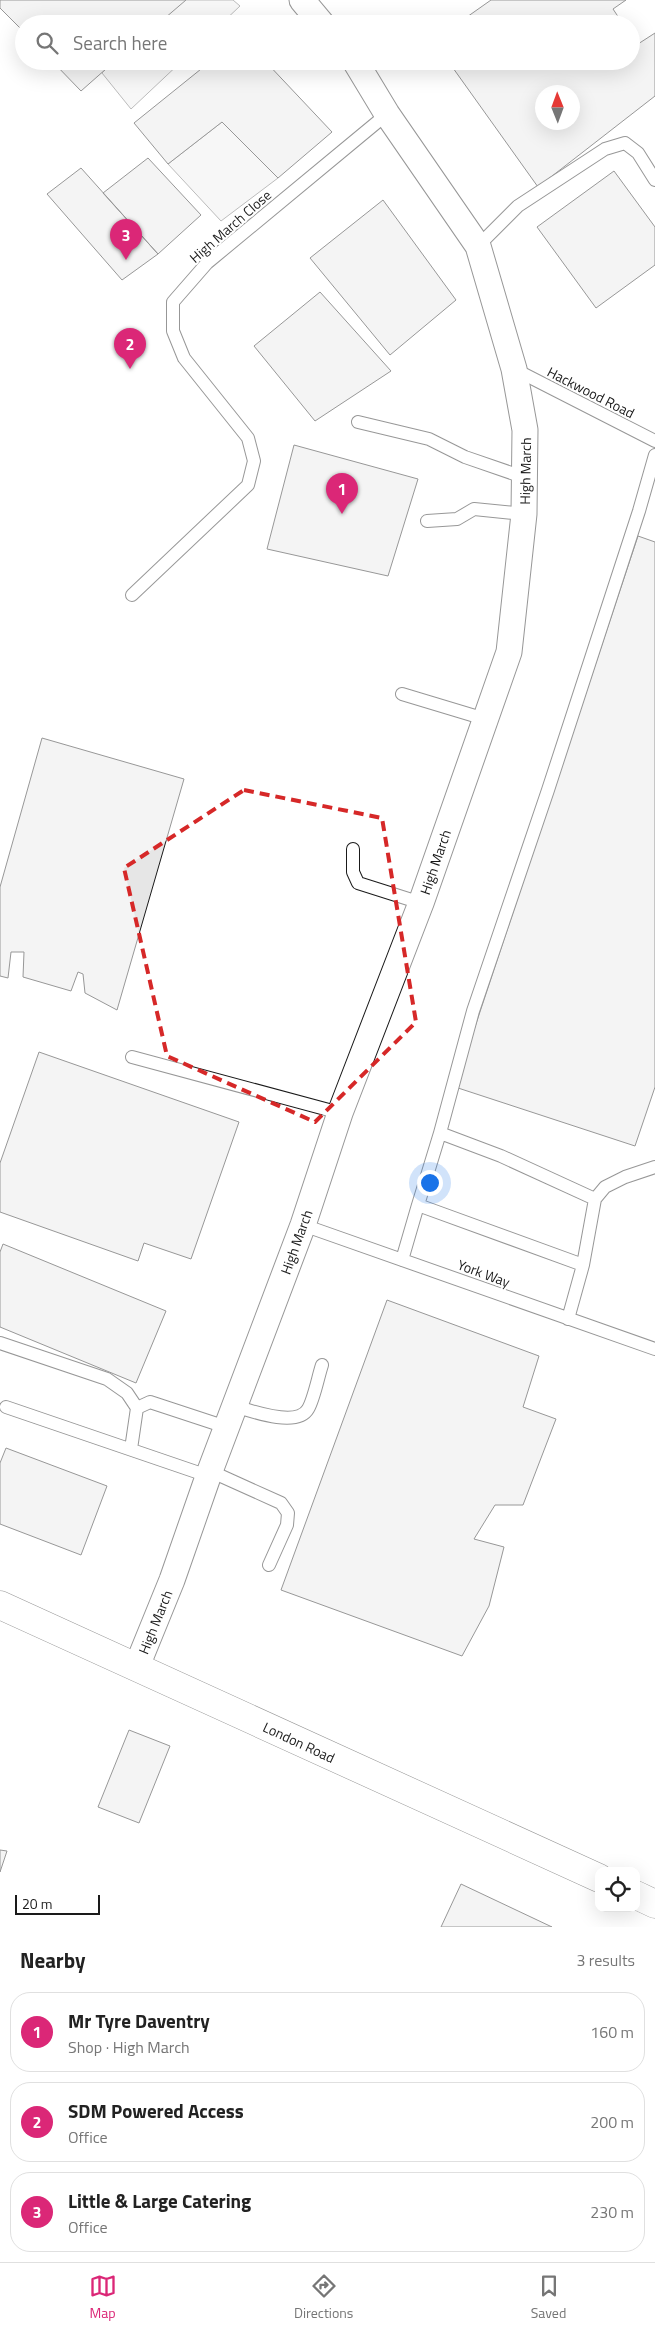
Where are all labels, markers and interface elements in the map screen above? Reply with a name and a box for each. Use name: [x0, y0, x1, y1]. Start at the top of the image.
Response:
search box: [15, 15, 640, 70]
text: Search here: [73, 28, 167, 57]
icon: search: [33, 29, 61, 57]
north arrow: [535, 85, 580, 130]
street label: High March Close: [185, 185, 275, 267]
pin: 3: [110, 219, 142, 260]
pin: 2: [114, 328, 146, 369]
street label: Hackwood Road: [544, 361, 638, 423]
street label: High March: [514, 437, 536, 505]
pin: 1: [326, 473, 358, 514]
street label: High March: [414, 827, 456, 897]
your location: [417, 1170, 443, 1196]
street label: High March: [275, 1207, 317, 1277]
street label: York Way: [455, 1254, 513, 1292]
street label: High March: [133, 1587, 177, 1657]
street label: London Road: [260, 1716, 338, 1768]
map controls: [595, 1867, 640, 1912]
button: locate: [595, 1867, 640, 1912]
scale bar: [15, 1892, 100, 1915]
text: 20 m: [22, 1893, 52, 1914]
text: Nearby: [20, 1944, 85, 1976]
text: 3 results: [576, 1948, 635, 1972]
text: Mr Tyre Daventry: [68, 2006, 210, 2035]
text: 1: [33, 2020, 41, 2044]
text: 160 m: [590, 2020, 634, 2044]
text: Shop · High March: [68, 2035, 190, 2059]
text: SDM Powered Access: [68, 2096, 244, 2125]
text: 2: [33, 2110, 41, 2134]
text: 200 m: [590, 2110, 634, 2134]
text: Office: [68, 2125, 108, 2149]
text: Little & Large Catering: [68, 2186, 251, 2215]
text: 3: [33, 2200, 41, 2224]
text: 230 m: [590, 2200, 634, 2224]
text: Office: [68, 2215, 108, 2239]
tab: Map: [89, 2272, 117, 2323]
tab: Directions: [294, 2272, 353, 2323]
tab: Saved: [531, 2272, 566, 2323]

